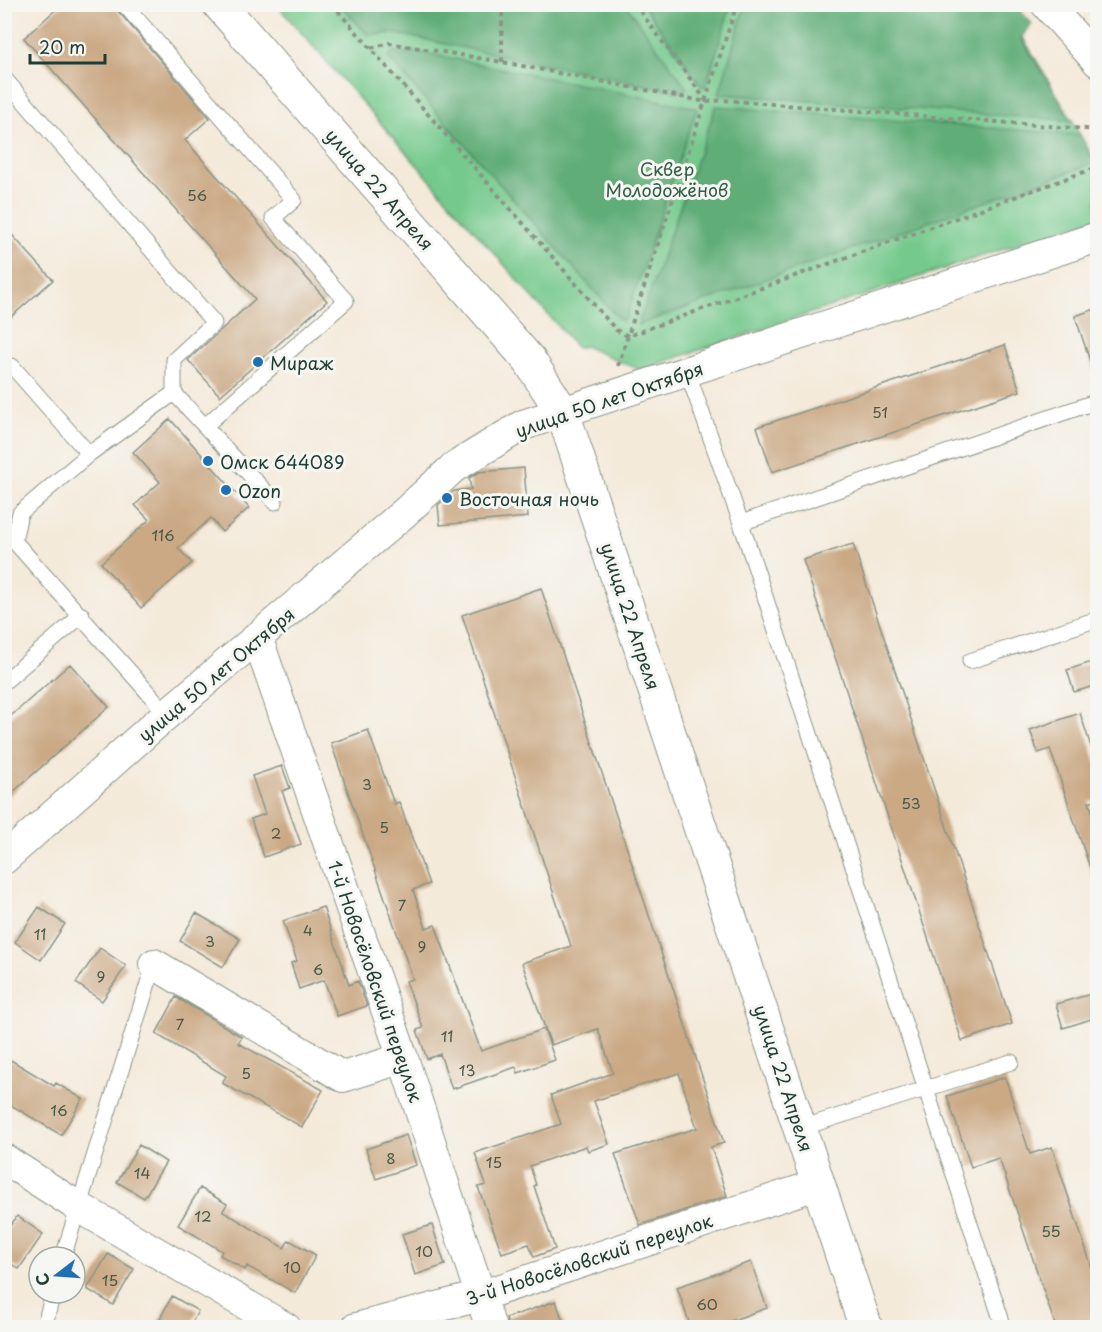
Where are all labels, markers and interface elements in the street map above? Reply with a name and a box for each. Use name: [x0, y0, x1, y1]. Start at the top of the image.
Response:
scale bar: [30, 27, 105, 65]
text: 20 m: [39, 33, 85, 60]
street label: улица 22 Апреля: [320, 122, 440, 256]
park label: Сквер Молодожёнов: [606, 155, 728, 203]
house number: 56: [187, 183, 207, 206]
place label: Мираж: [270, 349, 334, 376]
street label: улица 50 лет Октября: [511, 354, 707, 444]
marker: Мираж: [251, 355, 265, 369]
house number: 51: [872, 400, 888, 423]
place label: Омск 644089: [220, 448, 345, 475]
marker: Омск 644089: [201, 454, 215, 468]
place label: Ozon: [238, 477, 281, 504]
marker: Ozon: [219, 483, 233, 497]
place label: Восточная ночь: [459, 485, 599, 512]
marker: Восточная ночь: [440, 491, 454, 505]
house number: 116: [151, 523, 175, 546]
street label: улица 22 Апреля: [594, 539, 668, 693]
street label: улица 50 лет Октября: [132, 600, 300, 748]
house number: 3: [362, 772, 372, 795]
house number: 53: [901, 791, 921, 814]
house number: 5: [379, 815, 389, 838]
house number: 2: [271, 821, 281, 844]
street label: 1-й Новосёловский переулок: [322, 857, 430, 1106]
house number: 7: [398, 893, 407, 916]
house number: 4: [303, 918, 313, 941]
house number: 11: [34, 922, 46, 945]
house number: 3: [205, 929, 215, 952]
house number: 9: [418, 934, 426, 957]
house number: 6: [313, 957, 323, 980]
house number: 9: [97, 964, 105, 987]
street label: улица 22 Апреля: [747, 1001, 821, 1155]
house number: 7: [176, 1012, 185, 1035]
house number: 11: [441, 1024, 453, 1047]
house number: 13: [459, 1058, 475, 1081]
house number: 5: [241, 1061, 251, 1084]
house number: 16: [50, 1098, 68, 1121]
house number: 8: [386, 1146, 396, 1169]
house number: 15: [486, 1150, 502, 1173]
house number: 14: [134, 1161, 150, 1184]
house number: 12: [194, 1204, 212, 1227]
street label: 3-й Новосёловский переулок: [462, 1206, 716, 1312]
house number: 55: [1041, 1219, 1061, 1242]
house number: 10: [415, 1239, 433, 1262]
north arrow: [27, 1245, 87, 1305]
house number: 10: [283, 1255, 301, 1278]
house number: 15: [102, 1268, 118, 1291]
text: С: [28, 1270, 55, 1289]
house number: 60: [696, 1292, 718, 1315]

